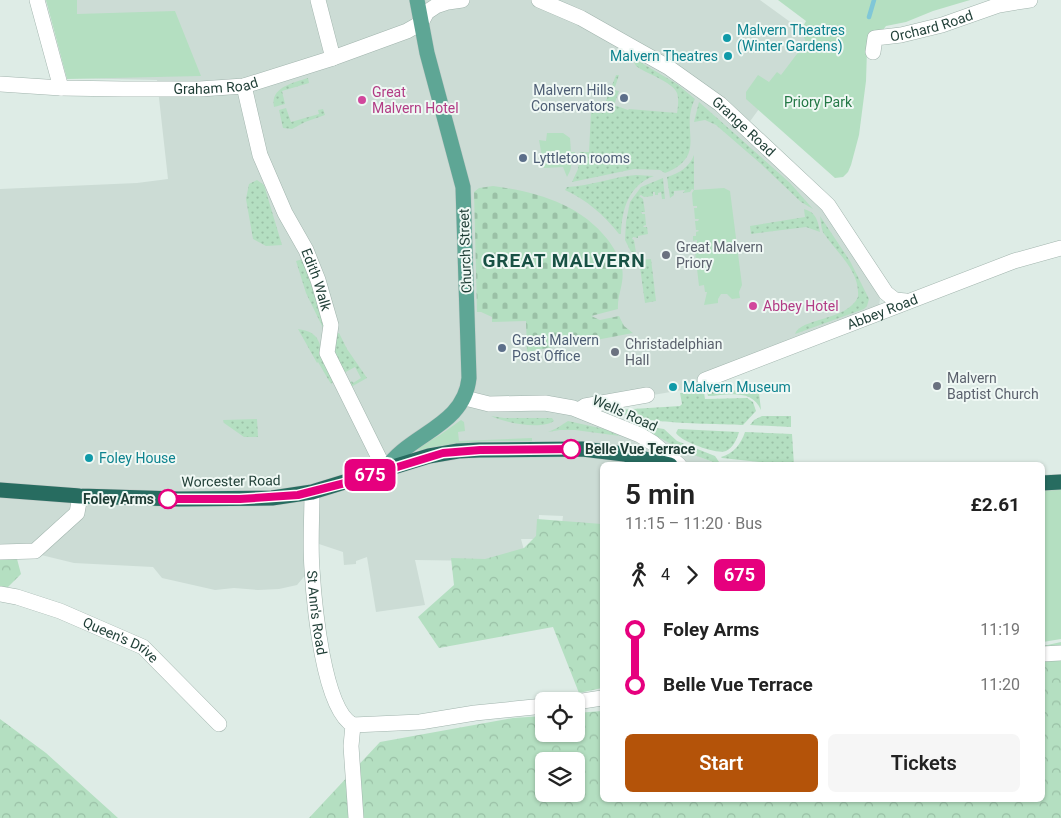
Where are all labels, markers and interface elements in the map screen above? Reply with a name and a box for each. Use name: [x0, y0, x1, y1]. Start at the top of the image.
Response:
street label: Orchard Road: [889, 7, 975, 44]
place label: Malvern Theatres (Winter Gardens): [737, 22, 845, 55]
marker: Malvern Theatres (Winter Gardens): [721, 32, 733, 44]
place label: Malvern Theatres: [610, 48, 718, 64]
marker: Malvern Theatres: [722, 50, 734, 62]
street label: Graham Road: [173, 74, 260, 97]
place label: Malvern Hills Conservators: [531, 82, 614, 114]
place label: Great Malvern Hotel: [372, 84, 459, 116]
marker: Malvern Hills Conservators: [618, 92, 630, 104]
street label: Grange Road: [709, 93, 779, 160]
marker: Great Malvern Hotel: [356, 94, 368, 106]
park label: Priory Park: [784, 94, 853, 110]
place label: Lyttleton rooms: [533, 150, 630, 166]
marker: Lyttleton rooms: [517, 152, 529, 164]
street label: Church Street: [456, 208, 474, 294]
place label: Great Malvern Priory: [676, 239, 763, 271]
street label: Edith Walk: [298, 246, 335, 314]
district label: GREAT MALVERN: [482, 249, 646, 272]
marker: Great Malvern Priory: [660, 249, 672, 261]
street label: Abbey Road: [845, 291, 920, 333]
place label: Abbey Hotel: [763, 298, 839, 314]
marker: Abbey Hotel: [747, 300, 759, 312]
place label: Great Malvern Post Office: [512, 332, 599, 364]
place label: Christadelphian Hall: [625, 336, 722, 368]
marker: Great Malvern Post Office: [496, 342, 508, 354]
marker: Christadelphian Hall: [609, 346, 621, 358]
place label: Malvern Baptist Church: [947, 370, 1039, 402]
place label: Malvern Museum: [683, 379, 791, 395]
marker: Malvern Baptist Church: [931, 380, 943, 392]
marker: Malvern Museum: [667, 381, 679, 393]
street label: Wells Road: [590, 392, 660, 434]
marker: Belle Vue Terrace: [561, 439, 581, 459]
place label: Belle Vue Terrace: [585, 441, 696, 457]
place label: Foley House: [99, 450, 176, 466]
marker: Foley House: [83, 452, 95, 464]
line badge: 675: [341, 459, 399, 491]
text: 675: [355, 464, 385, 485]
street label: Worcester Road: [181, 472, 281, 490]
text: 5 min: [625, 478, 695, 511]
marker: Foley Arms: [158, 489, 178, 509]
place label: Foley Arms: [83, 491, 154, 507]
text: £2.61: [970, 493, 1020, 516]
text: 11:15 – 11:20 · Bus: [625, 514, 762, 533]
icon: walk: [625, 561, 653, 589]
icon: forward: [678, 561, 706, 589]
text: 675: [724, 564, 755, 585]
text: 4: [661, 565, 670, 584]
street label: St Ann's Road: [304, 570, 330, 656]
street label: Queen's Drive: [81, 614, 162, 666]
text: Foley Arms: [663, 618, 759, 641]
text: 11:19: [980, 620, 1020, 639]
text: Belle Vue Terrace: [663, 673, 813, 696]
text: 11:20: [980, 675, 1020, 694]
map controls: [535, 692, 585, 802]
button: locate: [535, 692, 585, 742]
button: Start: [625, 734, 818, 792]
button: Tickets: [828, 734, 1020, 792]
button: layers: [535, 752, 585, 802]

